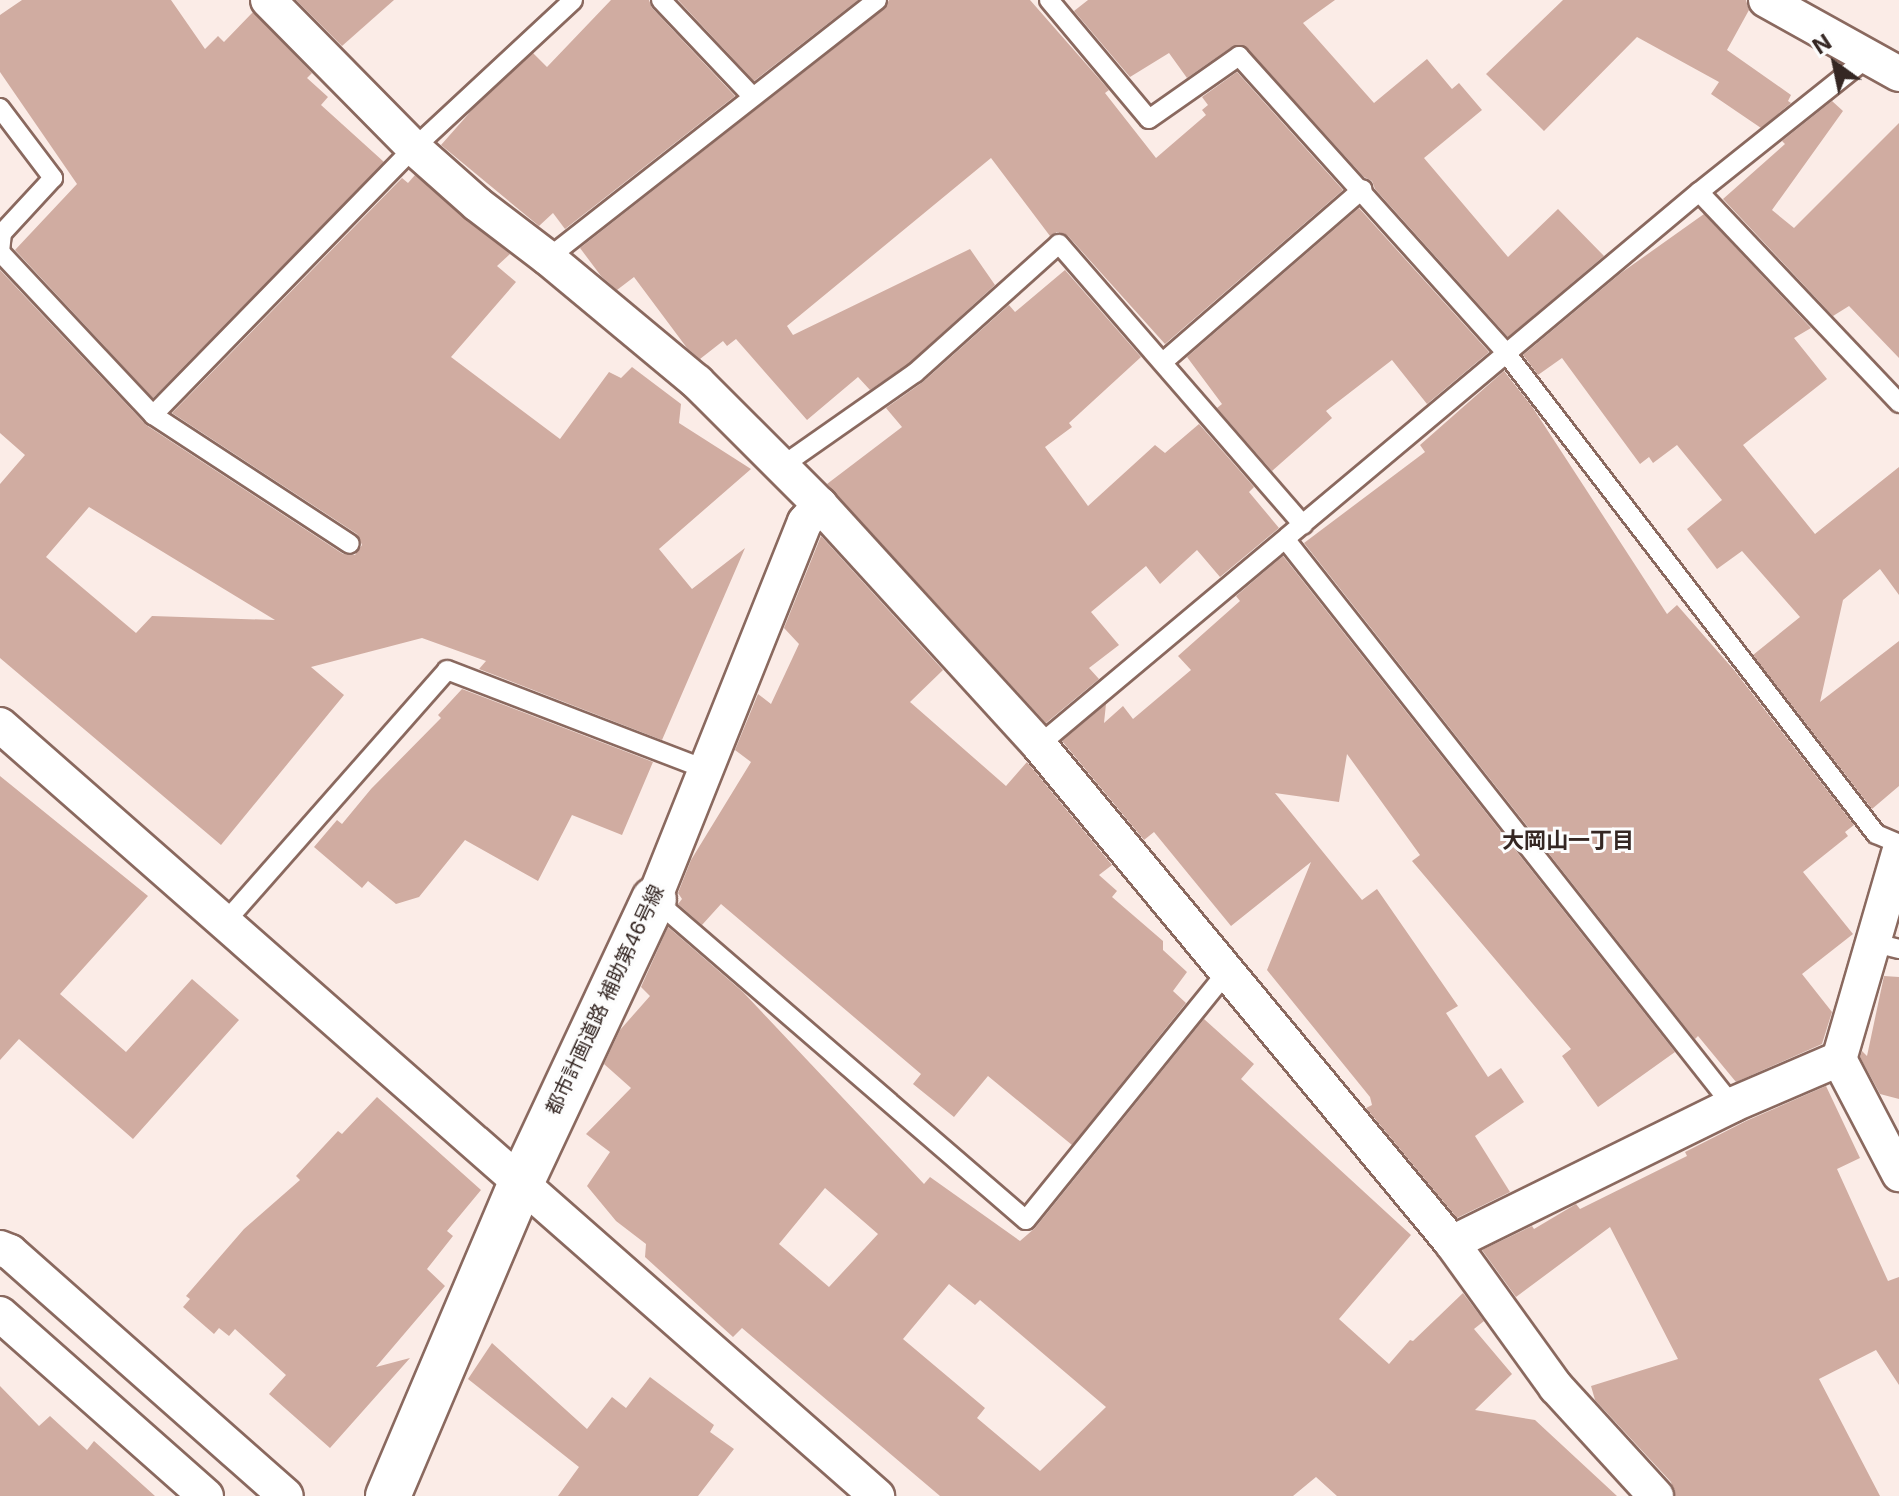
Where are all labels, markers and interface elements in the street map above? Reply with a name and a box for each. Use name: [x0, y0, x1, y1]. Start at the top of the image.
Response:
north arrow: [1795, 24, 1875, 104]
text: N: [1808, 28, 1836, 59]
district label: 大岡山一丁目: [1502, 828, 1634, 854]
street label: 都市計画道路 補助第46号線: [541, 881, 669, 1119]

